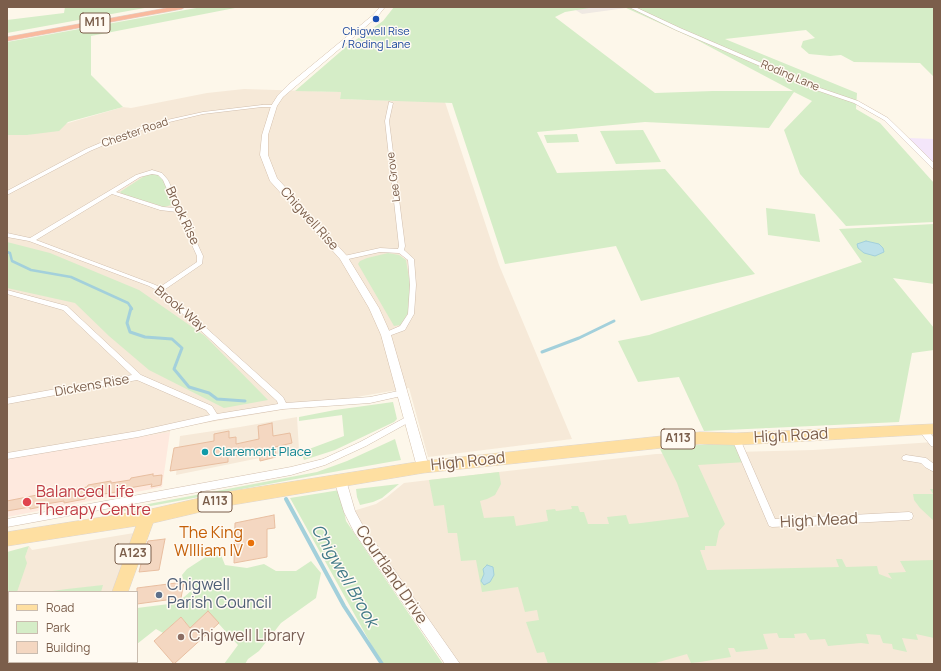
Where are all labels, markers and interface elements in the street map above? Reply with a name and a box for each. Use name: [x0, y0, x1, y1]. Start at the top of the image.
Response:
road number: M11: [80, 13, 110, 33]
marker: Chigwell Rise / Roding Lane: [371, 14, 381, 24]
place label: Chigwell Rise / Roding Lane: [342, 25, 410, 51]
street label: Roding Lane: [759, 58, 821, 94]
street label: Chester Road: [100, 115, 170, 151]
street label: Lee Grove: [384, 151, 404, 203]
street label: Brook Rise: [162, 184, 202, 248]
street label: Chigwell Rise: [277, 184, 341, 254]
street label: Brook Way: [151, 283, 209, 335]
street label: Dickens Rise: [53, 372, 131, 400]
street label: High Road: [753, 424, 829, 448]
road number: A113: [661, 429, 695, 449]
place label: Claremont Place: [213, 444, 311, 460]
marker: Claremont Place: [200, 447, 210, 457]
street label: High Road: [430, 449, 506, 475]
place label: Balanced Life Therapy Centre: [36, 483, 151, 521]
road number: A113: [198, 492, 232, 512]
marker: Balanced Life Therapy Centre: [21, 496, 33, 508]
street label: High Mead: [780, 509, 858, 533]
water label: Chigwell Brook: [306, 521, 382, 631]
street label: Courtland Drive: [351, 522, 431, 628]
place label: The King WIlliam IV: [174, 524, 243, 562]
marker: The King WIlliam IV: [246, 538, 256, 548]
road number: A123: [115, 544, 151, 564]
place label: Chigwell Parish Council: [167, 576, 272, 614]
marker: Chigwell Parish Council: [154, 590, 164, 600]
legend: [8, 591, 138, 663]
text: Road: [46, 599, 74, 616]
text: Park: [46, 619, 70, 636]
place label: Chigwell Library: [189, 627, 305, 647]
marker: Chigwell Library: [176, 632, 186, 642]
text: Building: [46, 639, 90, 656]

